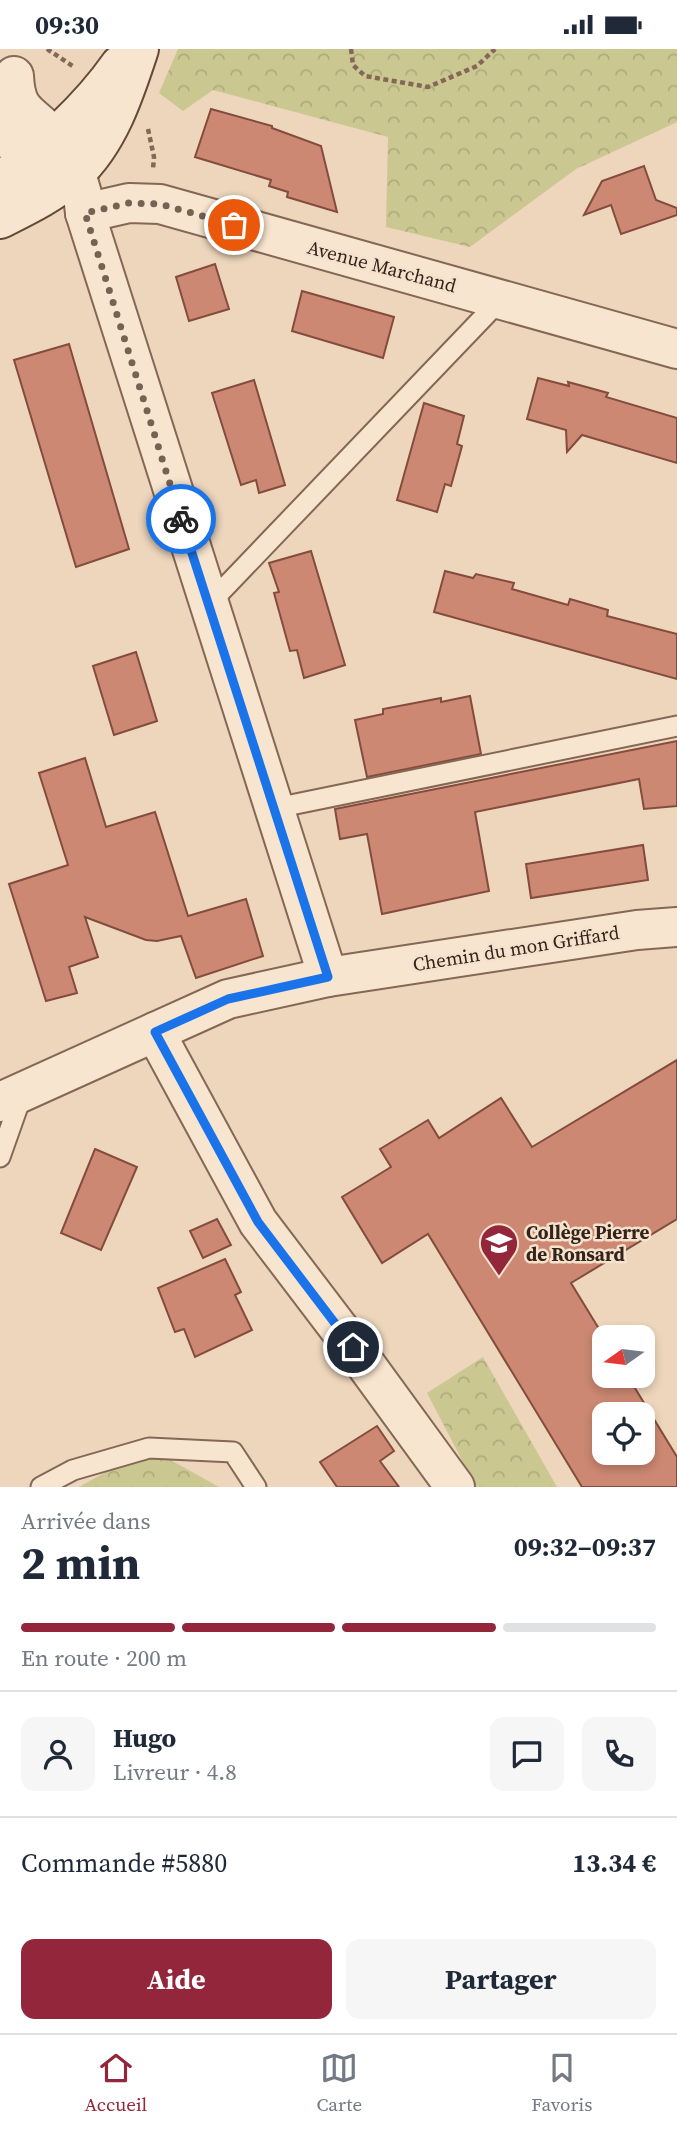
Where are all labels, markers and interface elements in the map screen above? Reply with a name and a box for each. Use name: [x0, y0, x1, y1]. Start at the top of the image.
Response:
text: 09:30: [35, 7, 99, 43]
pin: [204, 195, 264, 255]
icon: bag: [215, 206, 253, 244]
street label: Avenue Marchand: [305, 234, 460, 298]
courier: [146, 484, 216, 554]
icon: bike: [162, 500, 200, 538]
street label: Chemin du mon Griffard: [411, 919, 621, 977]
place label: Collège Pierre de Ronsard: [526, 1219, 650, 1267]
school or university icon: Collège Pierre de Ronsard: [478, 1222, 520, 1277]
pin: [323, 1317, 383, 1377]
north arrow: [592, 1325, 654, 1388]
map controls: [592, 1325, 655, 1465]
icon: home: [334, 1328, 372, 1366]
button: locate: [592, 1402, 655, 1465]
text: Arrivée dans: [21, 1505, 151, 1537]
text: 09:32–09:37: [514, 1529, 656, 1565]
text: 2 min: [21, 1531, 140, 1594]
text: En route · 200 m: [21, 1642, 187, 1674]
button: person: [21, 1717, 95, 1791]
button: chat: [490, 1717, 564, 1791]
button: phone: [582, 1717, 656, 1791]
text: Hugo: [113, 1720, 176, 1756]
text: Livreur · 4.8: [113, 1756, 237, 1788]
text: Commande #5880: [21, 1845, 227, 1881]
text: 13.34 €: [572, 1845, 656, 1881]
button: Aide: [21, 1939, 332, 2019]
button: Partager: [346, 1939, 656, 2019]
tab: Accueil: [85, 2049, 147, 2117]
tab: Carte: [316, 2049, 362, 2117]
tab: Favoris: [531, 2049, 592, 2117]

